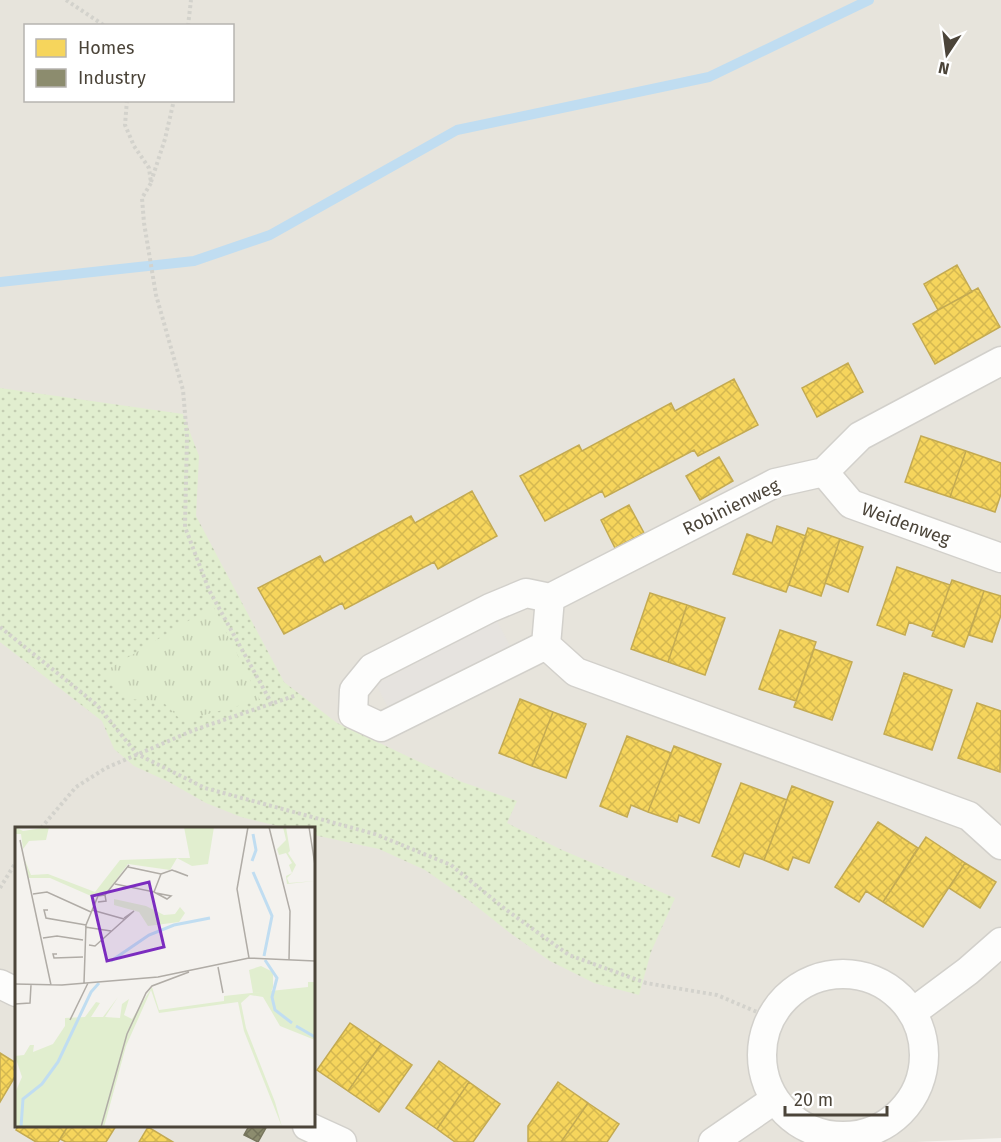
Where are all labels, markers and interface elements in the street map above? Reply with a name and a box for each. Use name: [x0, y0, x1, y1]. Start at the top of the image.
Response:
legend: [24, 24, 234, 102]
north arrow: [917, 24, 977, 84]
text: Homes: [78, 37, 134, 59]
text: N: [936, 58, 951, 79]
text: Industry: [78, 67, 146, 89]
street label: Robinienweg: [679, 474, 784, 540]
street label: Weidenweg: [859, 498, 954, 550]
inset map: [15, 827, 315, 1127]
scale bar: [785, 1079, 887, 1117]
text: 20 m: [794, 1089, 833, 1111]

